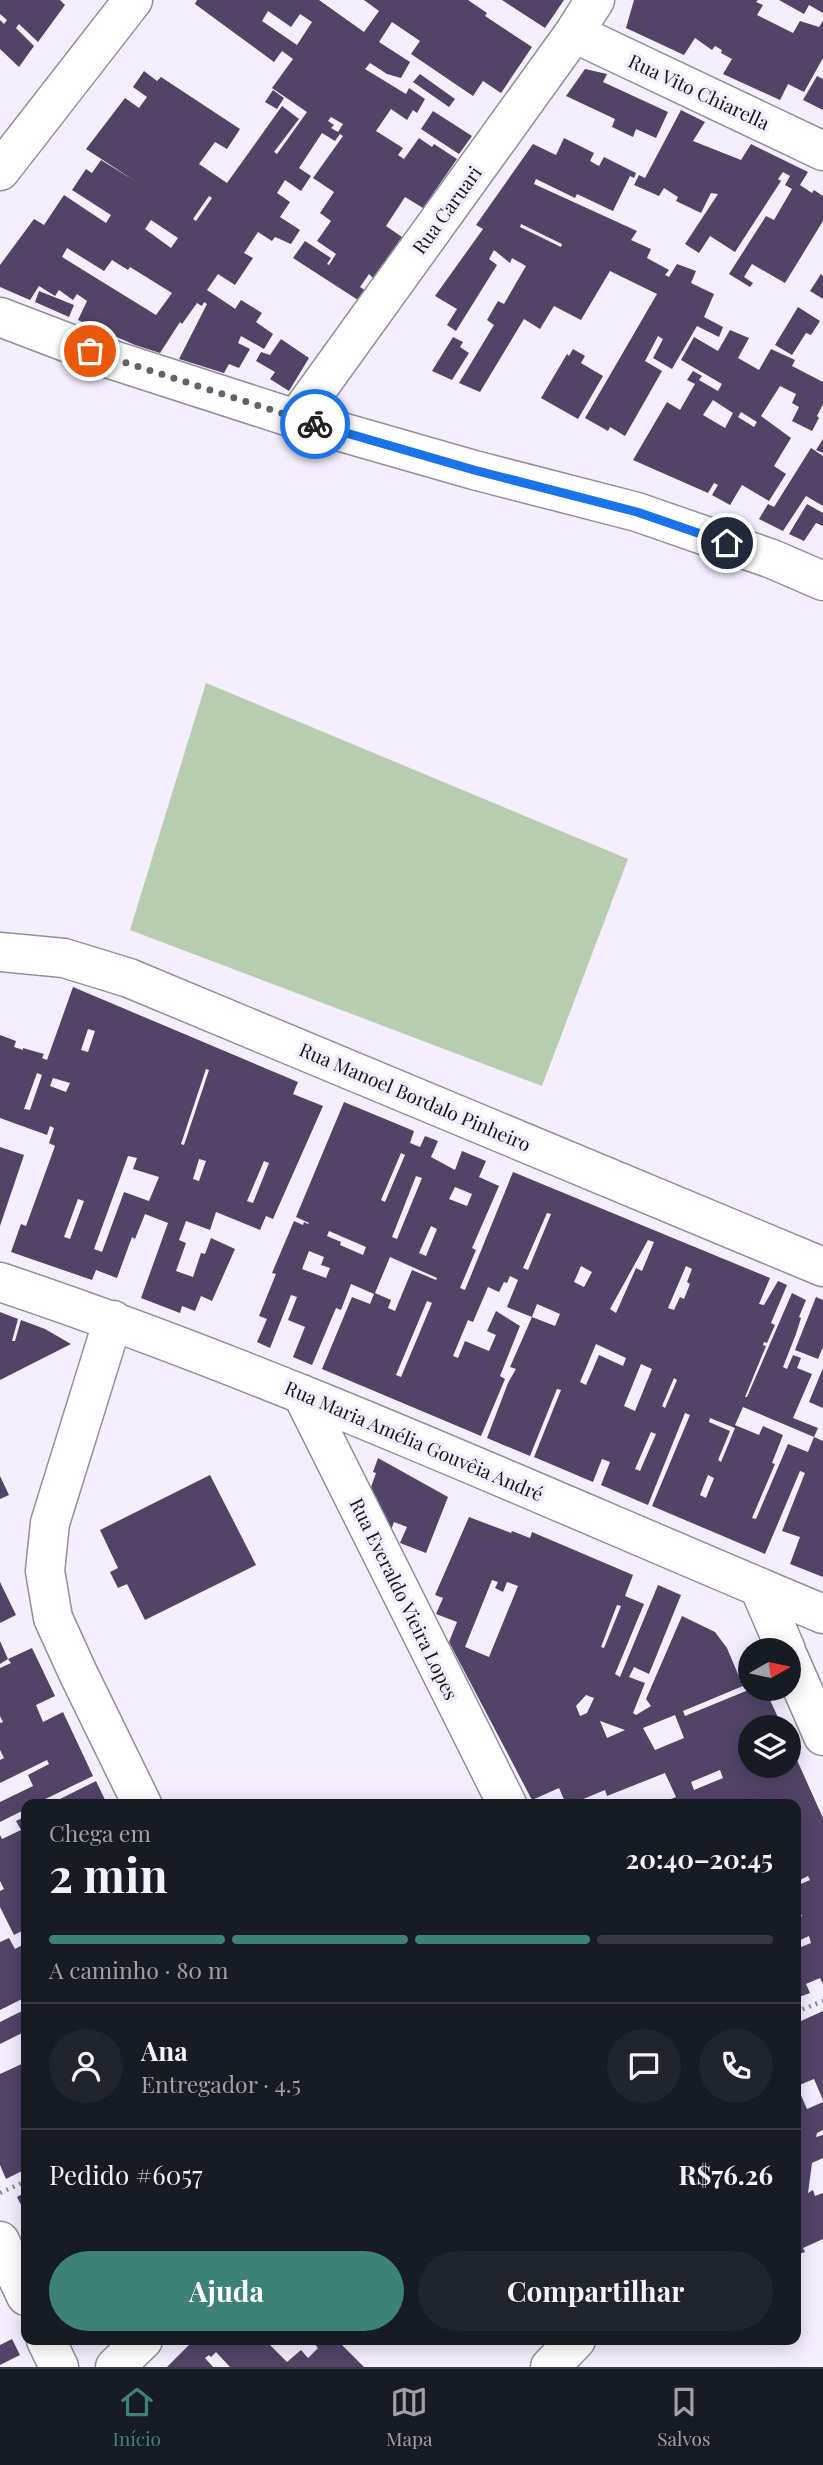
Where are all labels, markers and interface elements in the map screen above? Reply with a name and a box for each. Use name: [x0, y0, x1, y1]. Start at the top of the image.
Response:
street label: Rua Vito Chiarella: [625, 47, 775, 135]
street label: Rua Caruari: [405, 160, 487, 259]
pin: [60, 321, 120, 381]
icon: bag: [71, 332, 109, 370]
courier: [280, 389, 350, 459]
icon: bike: [296, 405, 334, 443]
pin: [697, 513, 757, 573]
icon: home: [708, 524, 746, 562]
street label: Rua Manoel Bordalo Pinheiro: [296, 1035, 535, 1157]
street label: Rua Maria Amélia Gouvêia André: [281, 1374, 548, 1506]
street label: Rua Everaldo Vieira Lopes: [345, 1493, 465, 1704]
north arrow: [738, 1638, 802, 1701]
map controls: [738, 1638, 801, 1778]
button: layers: [738, 1715, 801, 1778]
text: Chega em: [49, 1817, 151, 1848]
text: 20:40–20:45: [626, 1841, 773, 1876]
text: 2 min: [49, 1843, 168, 1905]
text: A caminho · 80 m: [49, 1954, 228, 1985]
button: person: [49, 2029, 123, 2103]
button: chat: [607, 2029, 681, 2103]
button: phone: [699, 2029, 773, 2103]
text: Ana: [141, 2033, 188, 2068]
text: Entregador · 4.5: [141, 2068, 301, 2099]
text: Pedido #6057: [49, 2157, 203, 2192]
text: R$76.26: [678, 2157, 773, 2192]
button: Ajuda: [49, 2251, 404, 2331]
button: Compartilhar: [418, 2251, 773, 2331]
tab: Início: [112, 2383, 161, 2451]
tab: Mapa: [386, 2383, 432, 2451]
tab: Salvos: [657, 2383, 711, 2451]

